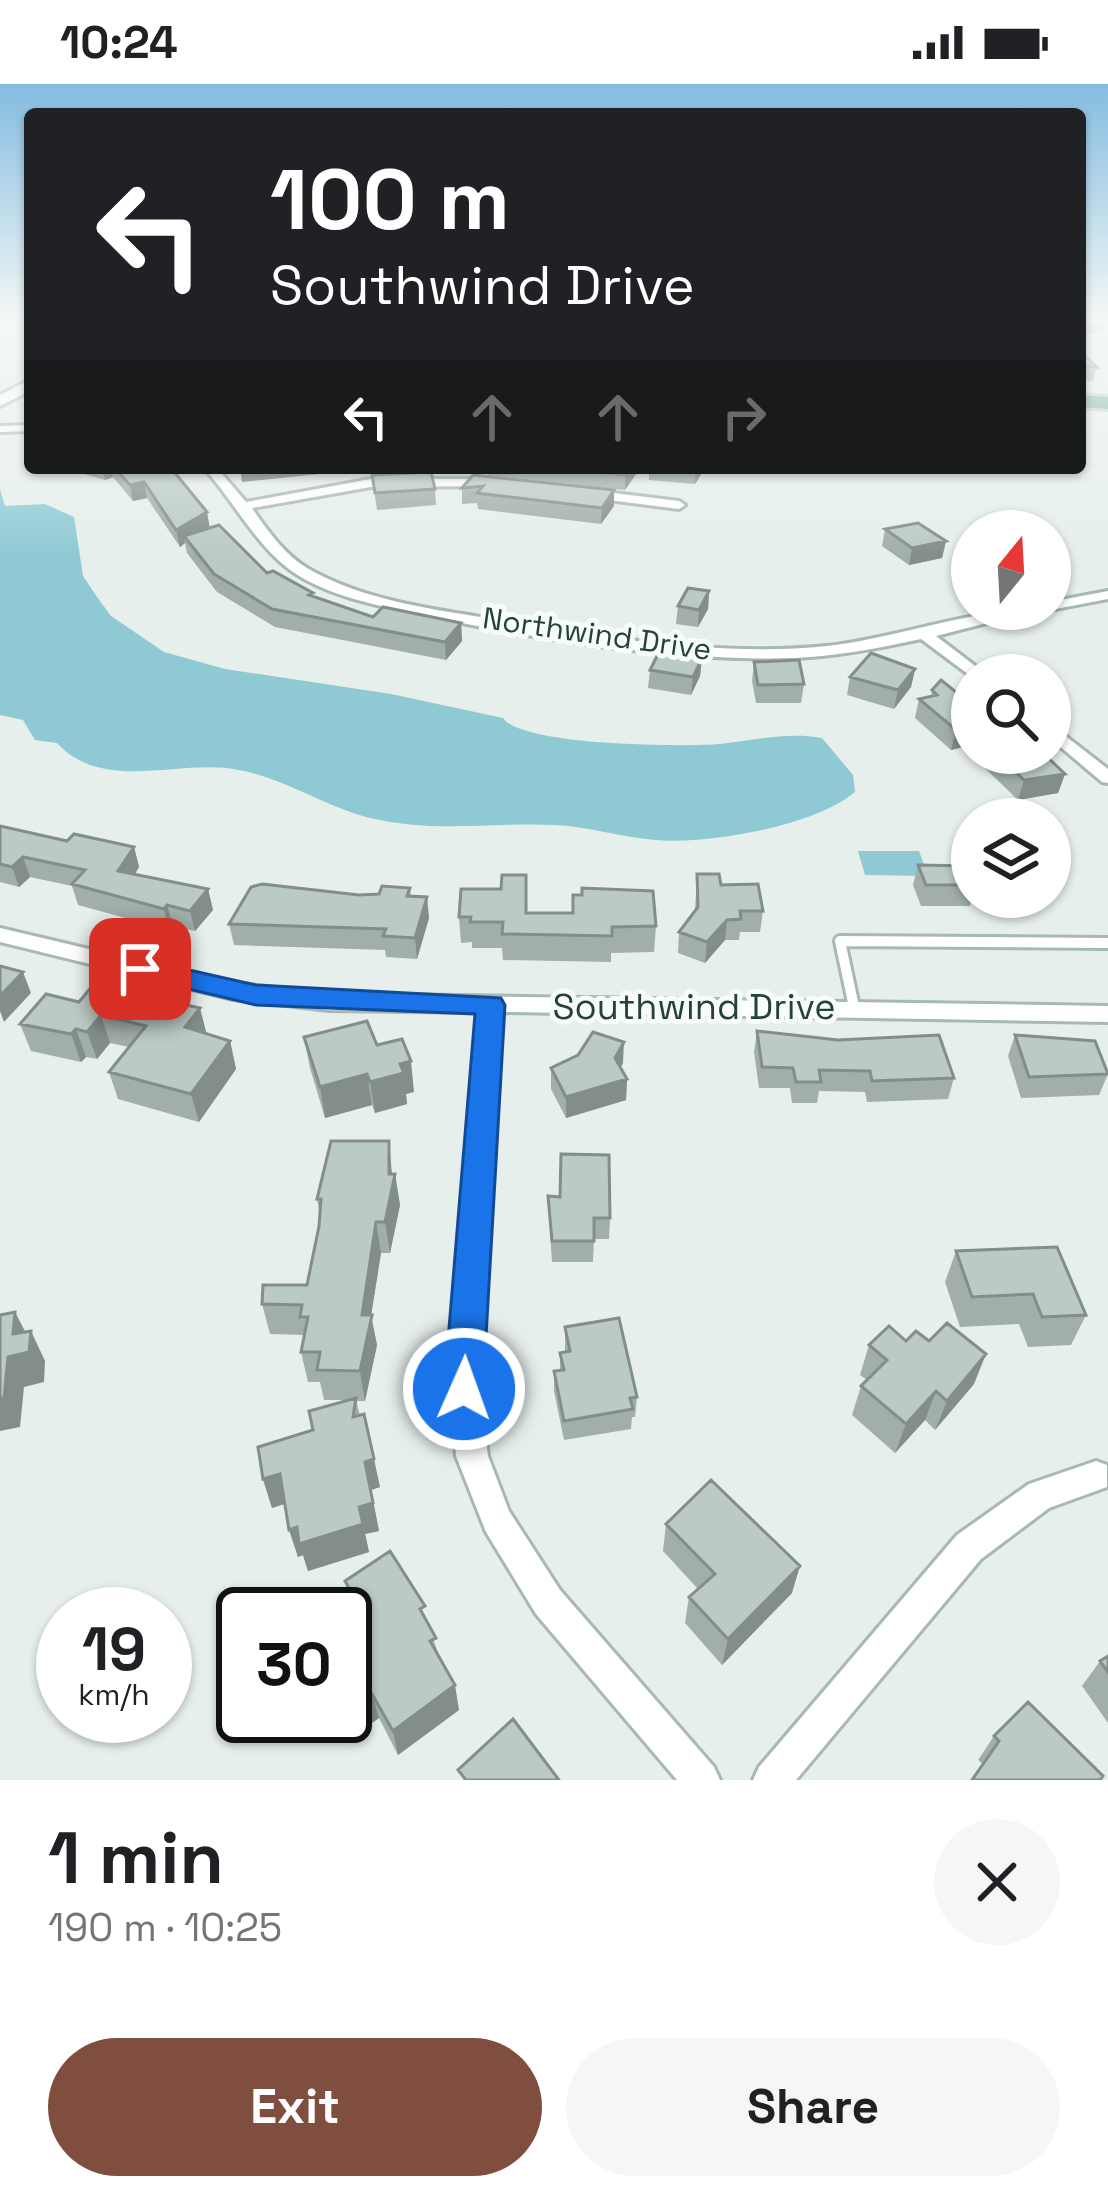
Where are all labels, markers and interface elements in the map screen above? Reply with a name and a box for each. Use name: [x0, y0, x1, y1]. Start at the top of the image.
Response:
text: 10:24: [60, 14, 178, 71]
text: 100 m: [270, 146, 510, 254]
icon: left: [72, 156, 228, 312]
text: Southwind Drive: [270, 251, 695, 320]
icon: left: [333, 384, 399, 450]
icon: ahead: [459, 384, 525, 450]
icon: ahead: [585, 384, 651, 450]
icon: right: [711, 384, 777, 450]
north arrow: [951, 510, 1071, 630]
map controls: [951, 510, 1071, 918]
street label: Northwind Drive: [480, 598, 714, 669]
button: search: [951, 654, 1071, 774]
button: layers: [951, 798, 1071, 918]
pin: [89, 918, 191, 1020]
icon: arrive: [107, 936, 173, 1002]
street label: Southwind Drive: [552, 984, 836, 1030]
position arrow: [401, 1326, 527, 1452]
speed limit sign: 30: [216, 1587, 372, 1743]
text: 19: [82, 1611, 146, 1688]
text: km/h: [78, 1675, 150, 1714]
text: 1 min: [48, 1812, 224, 1904]
button: close: [934, 1819, 1060, 1945]
text: 190 m · 10:25: [48, 1903, 282, 1952]
button: Exit: [48, 2038, 542, 2176]
button: Share: [566, 2038, 1060, 2176]

